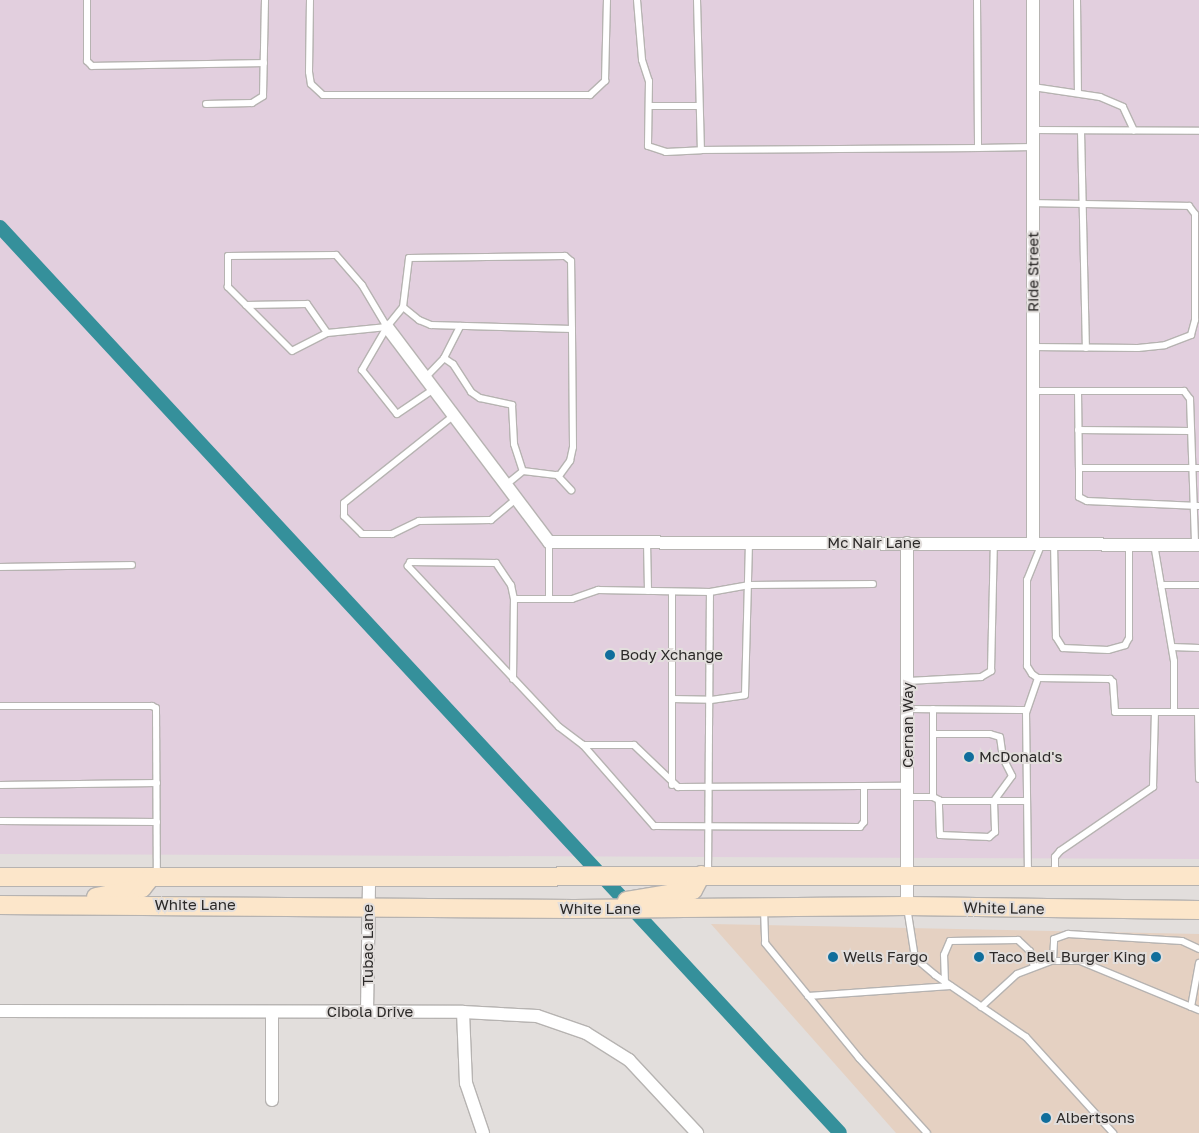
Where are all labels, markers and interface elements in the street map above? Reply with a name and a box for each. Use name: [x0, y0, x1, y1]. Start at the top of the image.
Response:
street label: Ride Street: [1024, 232, 1042, 312]
street label: Mc Nair Lane: [827, 534, 921, 552]
place label: Body Xchange: [620, 646, 723, 664]
marker: Body Xchange: [604, 649, 616, 661]
street label: Cernan Way: [899, 682, 917, 768]
place label: McDonald's: [979, 748, 1062, 766]
marker: McDonald's: [963, 751, 975, 763]
street label: White Lane: [154, 896, 236, 914]
street label: White Lane: [963, 898, 1045, 918]
street label: White Lane: [559, 900, 641, 918]
street label: Tubac Lane: [359, 904, 377, 986]
place label: Wells Fargo: [843, 948, 928, 966]
place label: Taco Bell: [989, 948, 1055, 966]
place label: Burger King: [1061, 948, 1146, 966]
marker: Wells Fargo: [827, 951, 839, 963]
marker: Taco Bell: [973, 951, 985, 963]
marker: Burger King: [1150, 951, 1162, 963]
street label: Cibola Drive: [327, 1003, 413, 1021]
place label: Albertsons: [1056, 1109, 1135, 1127]
marker: Albertsons: [1040, 1112, 1052, 1124]

